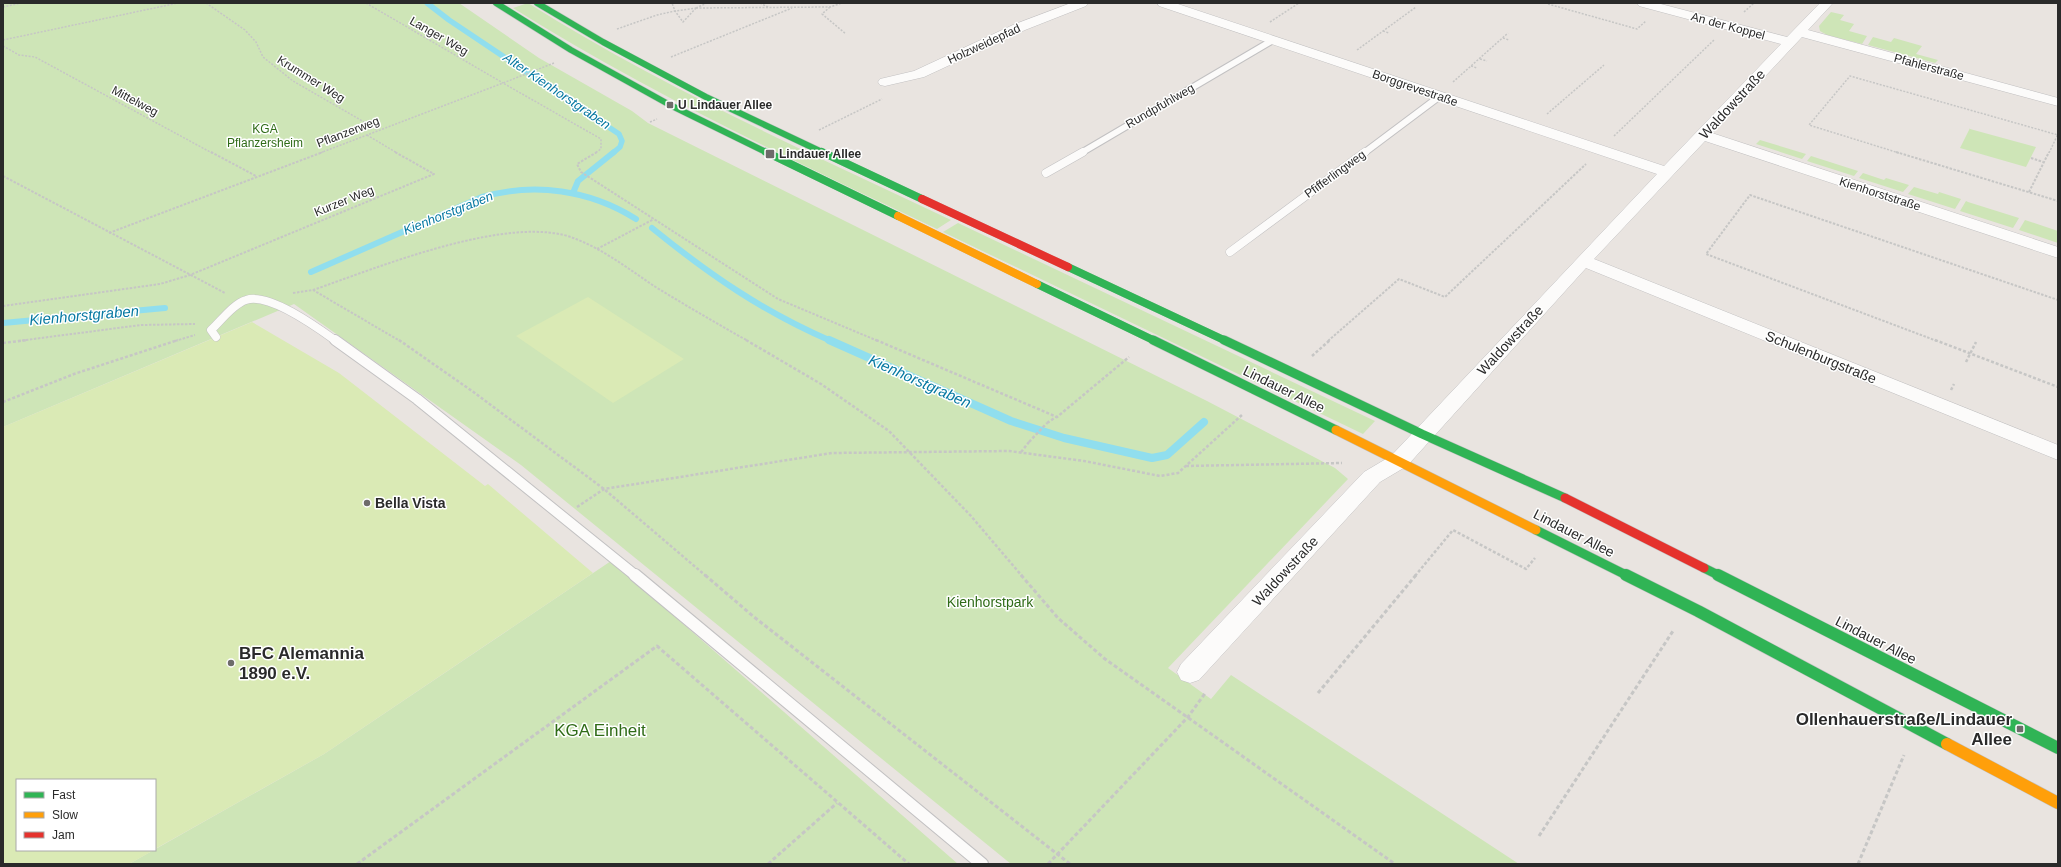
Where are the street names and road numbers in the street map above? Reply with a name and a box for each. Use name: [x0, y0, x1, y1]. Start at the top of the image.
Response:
street label: An der Koppel: [1689, 9, 1767, 43]
street label: Langer Weg: [407, 14, 471, 58]
street label: Holzweidepfad: [945, 21, 1023, 67]
street label: Pfahlerstraße: [1892, 51, 1966, 83]
street label: Krummer Weg: [275, 53, 347, 105]
street label: Waldowstraße: [1696, 66, 1768, 142]
street label: Borggrevestraße: [1370, 67, 1460, 109]
street label: Rundpfuhlweg: [1123, 81, 1197, 131]
street label: Mittelweg: [109, 83, 161, 119]
street label: Pflanzerweg: [315, 114, 381, 150]
street label: Pfifferlingweg: [1302, 147, 1368, 201]
street label: Kienhorststraße: [1838, 174, 1923, 214]
street label: Kurzer Weg: [312, 183, 376, 219]
street label: Waldowstraße: [1474, 302, 1546, 378]
street label: Schulenburgstraße: [1763, 327, 1879, 387]
street label: Lindauer Allee: [1241, 362, 1328, 416]
street label: Lindauer Allee: [1531, 506, 1617, 560]
street label: Waldowstraße: [1249, 533, 1321, 609]
street label: Lindauer Allee: [1833, 613, 1919, 667]

